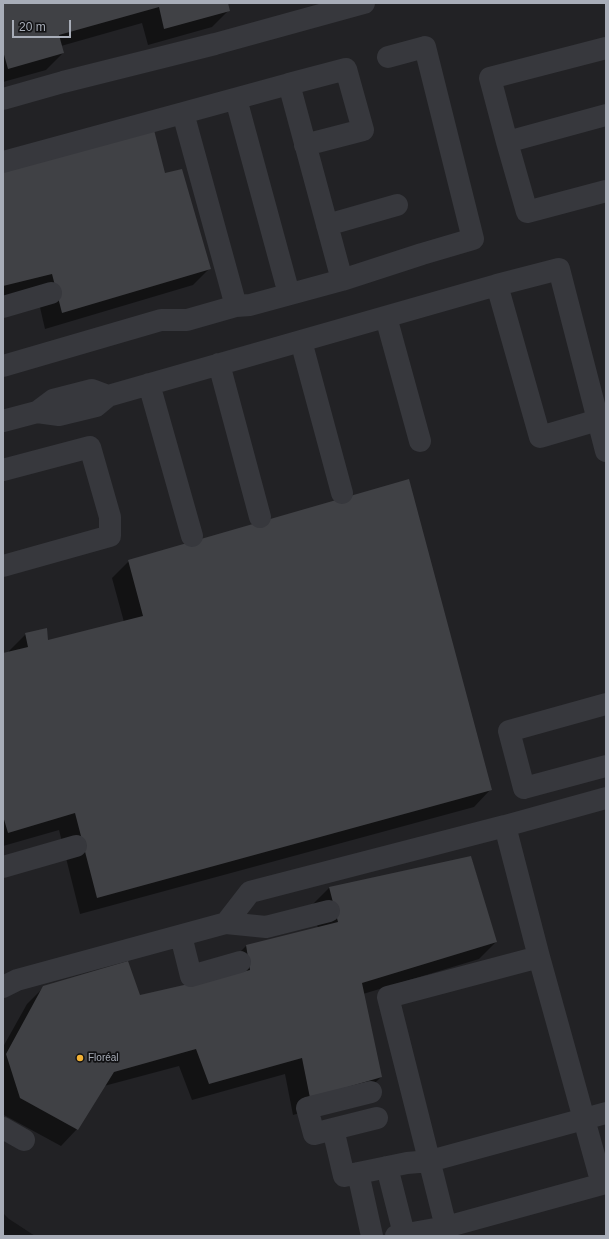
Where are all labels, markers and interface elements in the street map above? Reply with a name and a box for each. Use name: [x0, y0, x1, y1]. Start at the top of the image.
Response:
scale bar: [14, 12, 73, 38]
text: 20 m: [19, 20, 46, 34]
place label: Floréal: [88, 1052, 119, 1064]
marker: Floréal: [75, 1053, 85, 1063]

